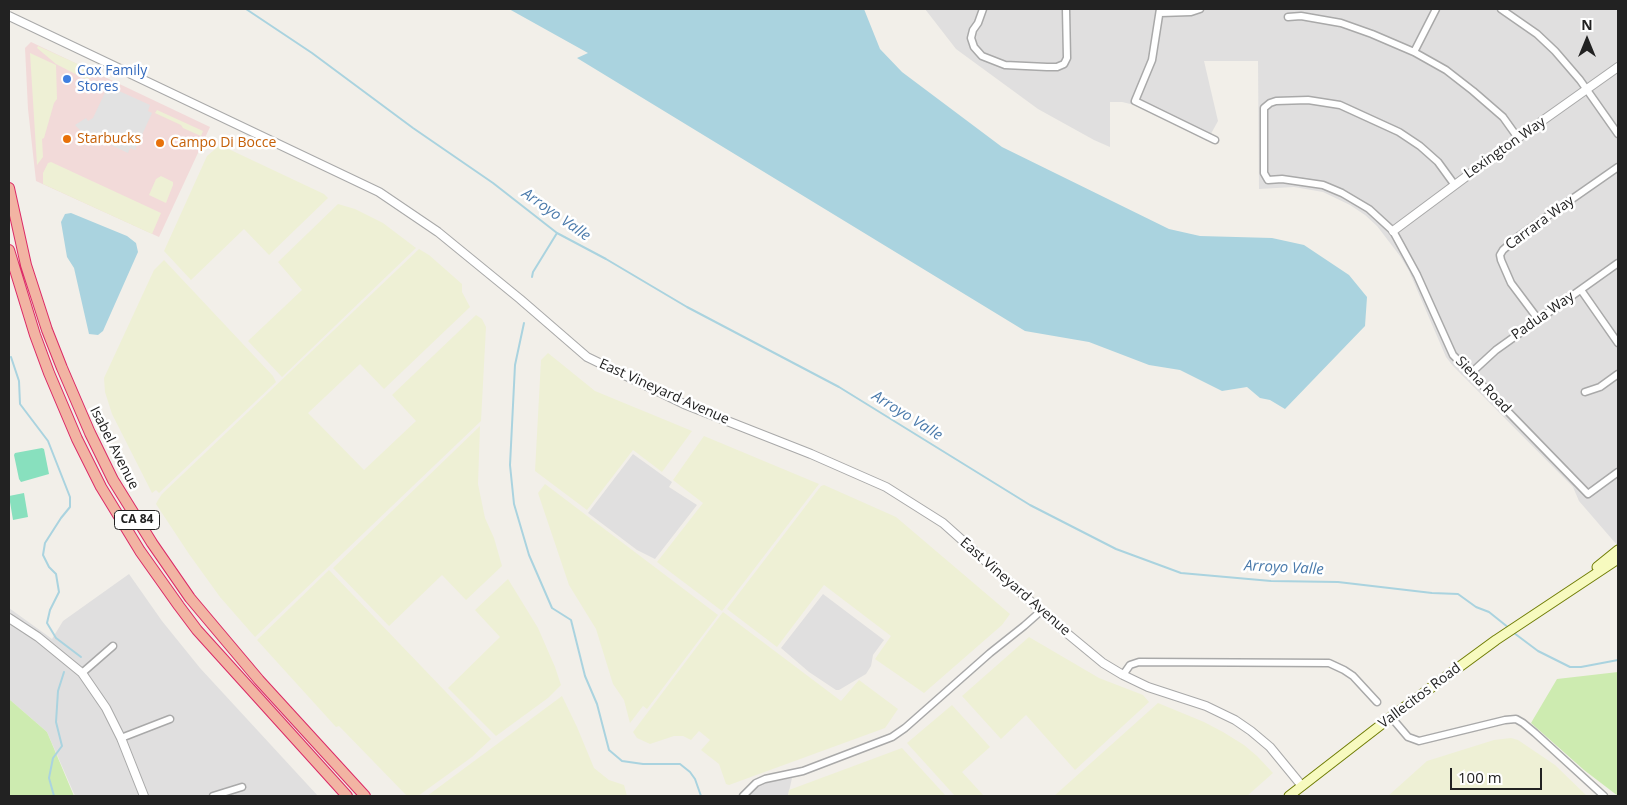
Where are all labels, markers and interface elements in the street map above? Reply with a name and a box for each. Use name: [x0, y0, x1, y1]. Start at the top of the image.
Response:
north arrow: [1562, 15, 1612, 65]
text: N: [1581, 15, 1593, 34]
place label: Cox Family Stores: [77, 63, 147, 95]
marker: Cox Family Stores: [61, 73, 73, 85]
street label: Lexington Way: [1461, 114, 1549, 182]
place label: Starbucks: [77, 131, 141, 147]
marker: Starbucks: [61, 133, 73, 145]
place label: Campo Di Bocce: [170, 135, 276, 151]
marker: Campo Di Bocce: [154, 137, 166, 149]
water label: Arroyo Valle: [518, 185, 594, 245]
street label: Carrara Way: [1502, 192, 1578, 254]
street label: Padua Way: [1508, 288, 1578, 344]
street label: Siena Road: [1452, 353, 1514, 417]
street label: East Vineyard Avenue: [596, 356, 732, 428]
water label: Arroyo Valle: [868, 387, 946, 445]
street label: Isabel Avenue: [86, 404, 142, 492]
road number: CA 84: [114, 510, 160, 530]
street label: East Vineyard Avenue: [956, 535, 1074, 639]
water label: Arroyo Valle: [1244, 557, 1324, 579]
street label: Vallecitos Road: [1376, 660, 1464, 732]
scale bar: [1452, 758, 1544, 790]
text: 100 m: [1458, 767, 1502, 787]

